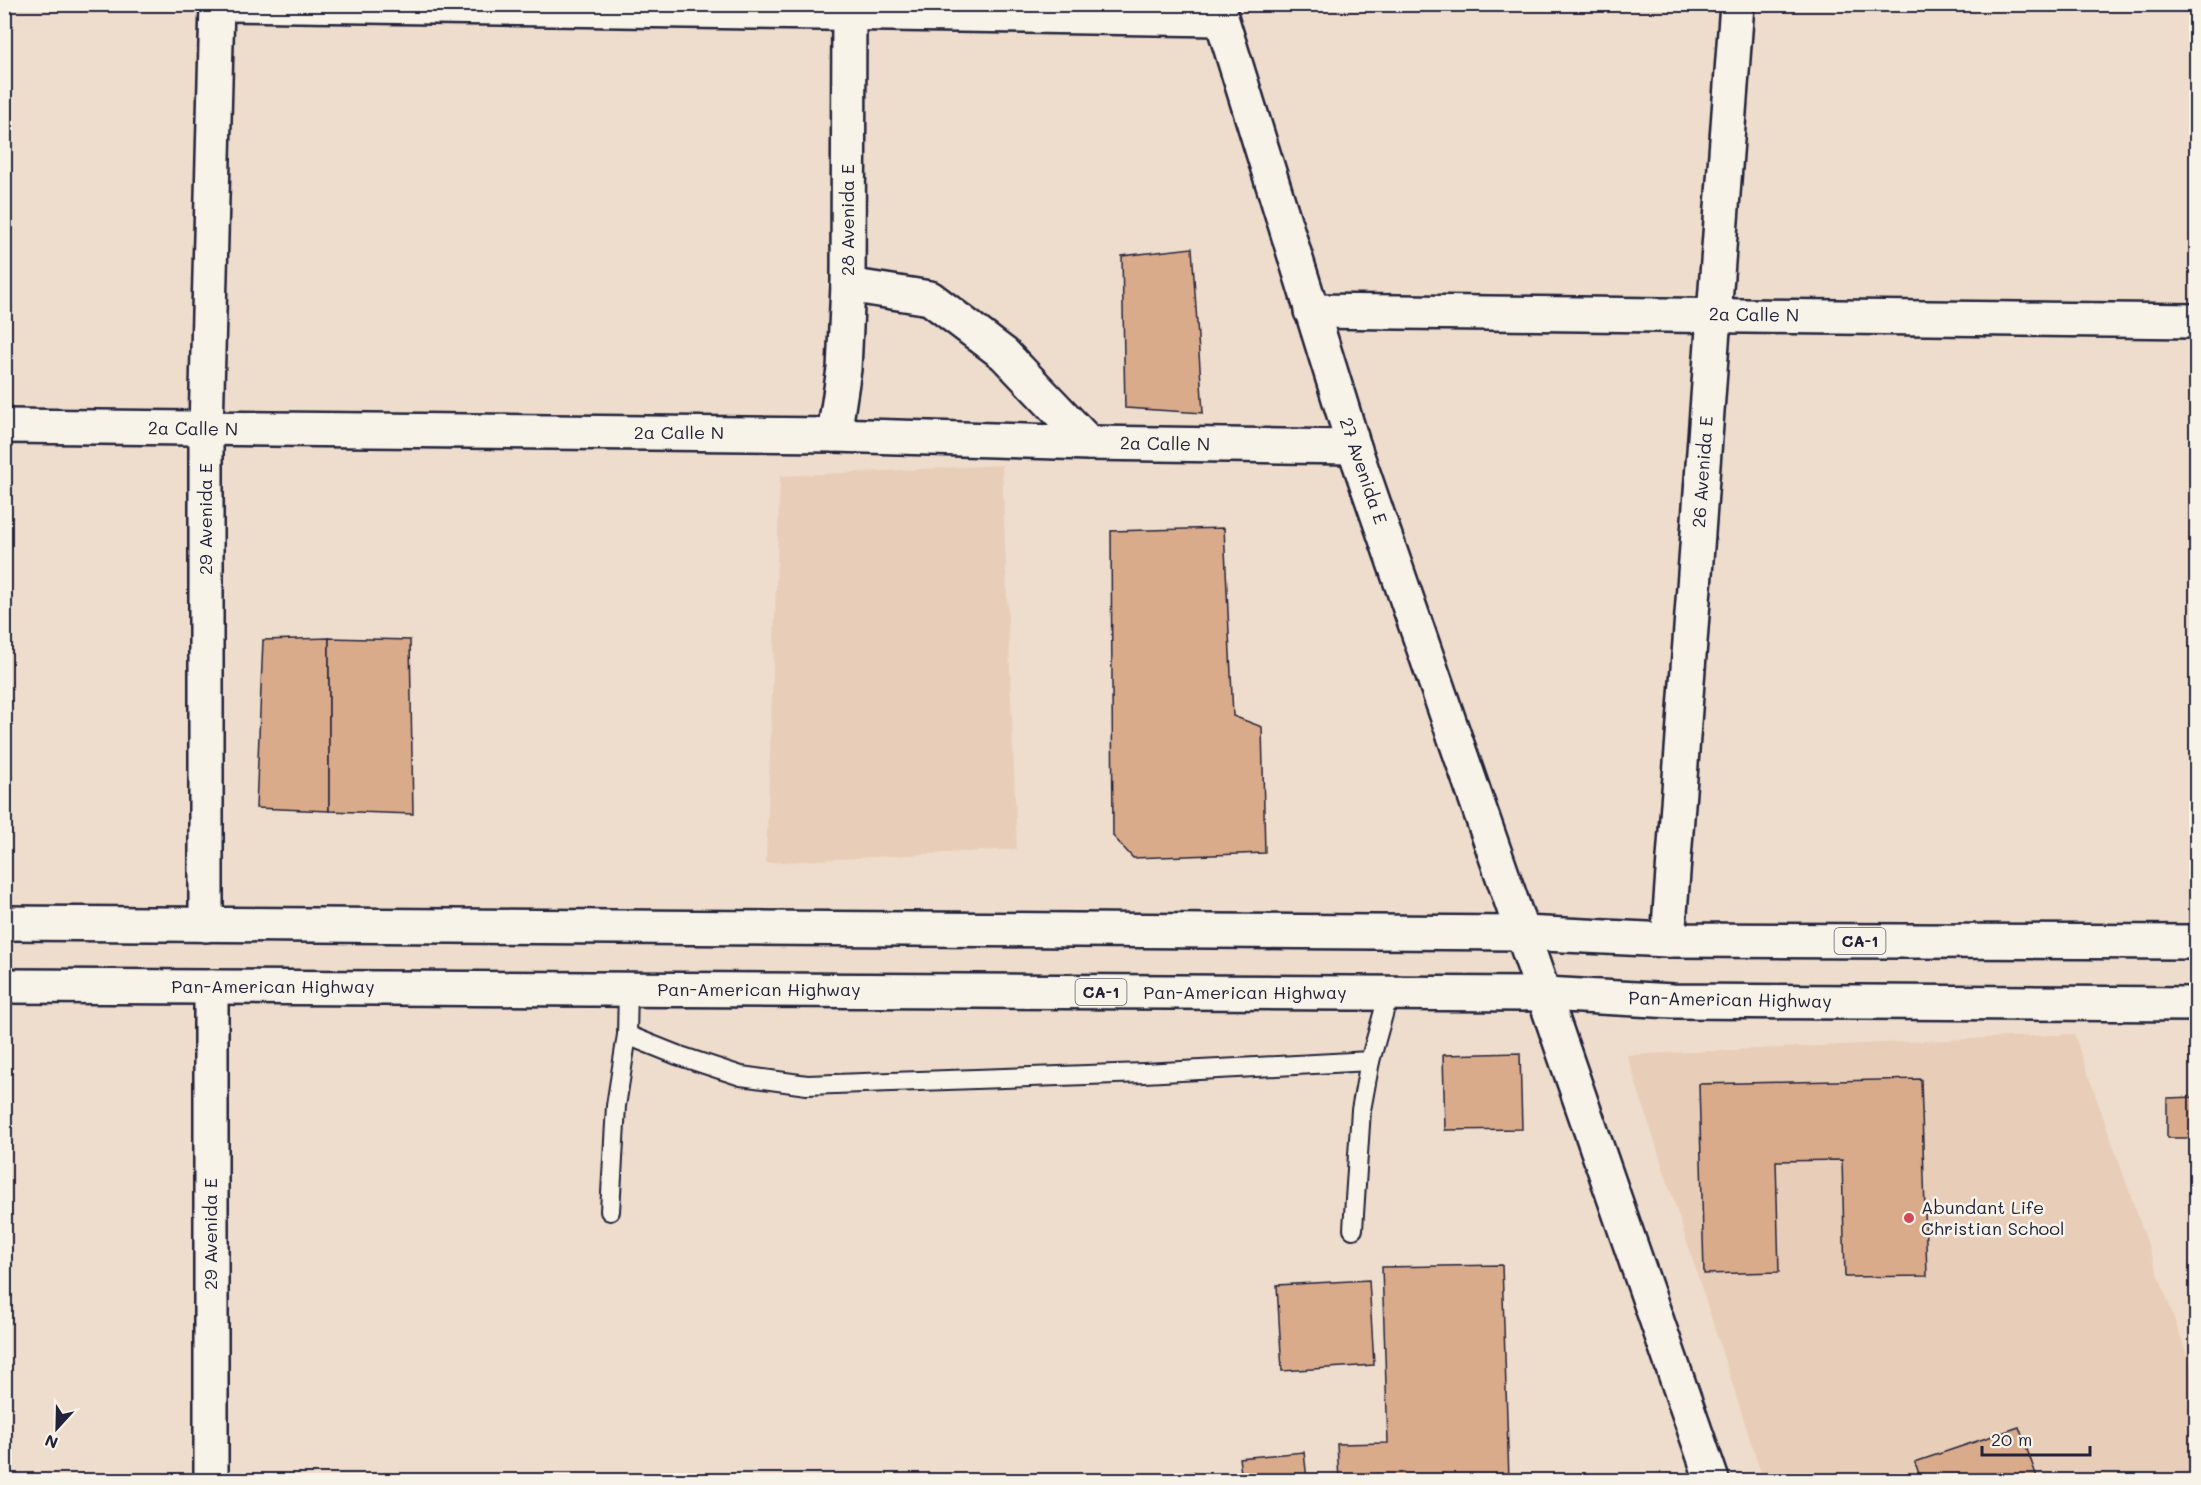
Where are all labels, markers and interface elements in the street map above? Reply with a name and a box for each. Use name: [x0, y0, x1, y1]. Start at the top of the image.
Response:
street label: 28 Avenida E: [835, 164, 859, 276]
street label: 2a Calle N: [1709, 301, 1799, 327]
street label: 27 Avenida E: [1334, 414, 1393, 527]
street label: 2a Calle N: [148, 415, 238, 441]
street label: 26 Avenida E: [1686, 415, 1718, 529]
street label: 2a Calle N: [634, 420, 724, 444]
street label: 2a Calle N: [1120, 430, 1210, 456]
street label: 29 Avenida E: [193, 463, 217, 575]
road number: CA-1: [1834, 928, 1886, 954]
street label: Pan-American Highway: [171, 974, 375, 998]
street label: Pan-American Highway: [657, 977, 861, 1001]
road number: CA-1: [1076, 979, 1126, 1005]
street label: Pan-American Highway: [1143, 980, 1347, 1004]
street label: Pan-American Highway: [1628, 985, 1832, 1013]
street label: 29 Avenida E: [198, 1178, 222, 1290]
place label: Abundant Life Christian School: [1921, 1195, 2064, 1240]
marker: Abundant Life Christian School: [1902, 1211, 1916, 1225]
north arrow: [27, 1398, 87, 1458]
scale bar: [1982, 1419, 2090, 1457]
text: 20 m: [1991, 1427, 2032, 1451]
text: N: [42, 1430, 61, 1454]

